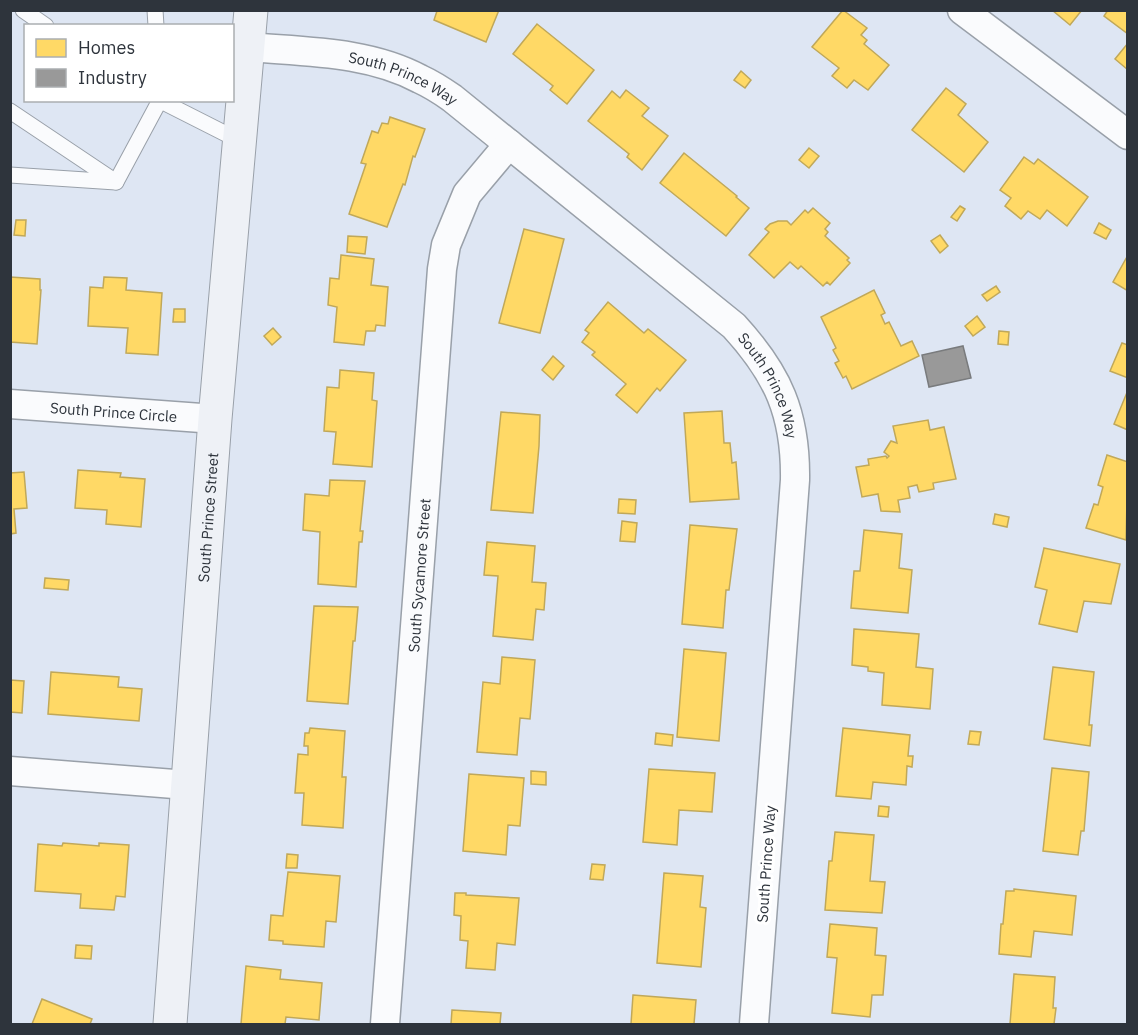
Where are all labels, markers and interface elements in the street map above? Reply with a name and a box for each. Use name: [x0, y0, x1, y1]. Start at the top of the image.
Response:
legend: [24, 24, 234, 102]
text: Homes: [78, 36, 135, 59]
street label: South Prince Way: [347, 47, 462, 109]
text: Industry: [78, 66, 147, 89]
street label: South Prince Way: [734, 328, 802, 440]
street label: South Prince Circle: [49, 397, 178, 426]
street label: South Prince Street: [193, 452, 222, 583]
street label: South Sycamore Street: [404, 497, 434, 653]
street label: South Prince Way: [752, 804, 780, 923]

